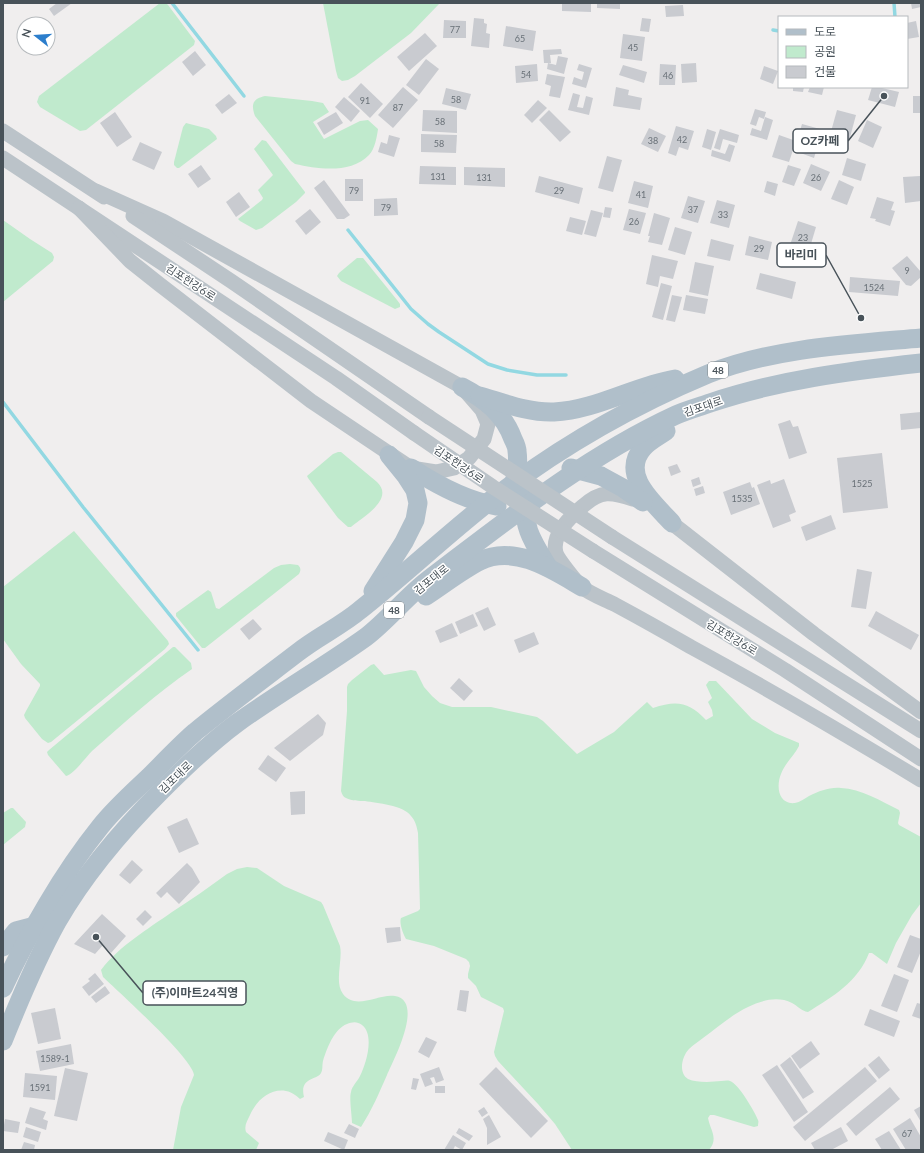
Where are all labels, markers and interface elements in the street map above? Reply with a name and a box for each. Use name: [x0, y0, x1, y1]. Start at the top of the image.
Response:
north arrow: [16, 16, 56, 56]
legend: [778, 16, 908, 88]
house number: 77: [450, 24, 460, 35]
text: 도로: [814, 24, 836, 39]
text: N: [19, 27, 33, 39]
house number: 65: [515, 33, 525, 44]
house number: 45: [628, 42, 638, 53]
text: 공원: [814, 44, 836, 59]
text: 건물: [814, 64, 836, 79]
house number: 54: [521, 69, 531, 80]
house number: 46: [663, 70, 673, 81]
house number: 58: [451, 94, 461, 105]
house number: 91: [360, 95, 370, 106]
house number: 87: [393, 102, 403, 113]
house number: 58: [435, 116, 445, 127]
callout: OZ카페: [793, 129, 848, 153]
text: OZ카페: [801, 133, 839, 148]
house number: 42: [677, 134, 687, 145]
house number: 38: [648, 135, 658, 146]
house number: 58: [434, 138, 444, 149]
house number: 131: [430, 171, 446, 182]
house number: 131: [476, 172, 492, 183]
house number: 26: [811, 172, 821, 183]
house number: 79: [349, 185, 359, 196]
house number: 29: [554, 185, 564, 196]
house number: 41: [636, 189, 646, 200]
house number: 79: [381, 202, 391, 213]
house number: 37: [688, 204, 698, 215]
house number: 33: [718, 209, 728, 220]
house number: 26: [629, 216, 639, 227]
house number: 23: [798, 232, 808, 243]
house number: 29: [754, 243, 764, 254]
callout: 바리미: [777, 243, 826, 267]
text: 바리미: [784, 247, 818, 262]
street label: 김포한강6로: [164, 261, 218, 303]
house number: 9: [904, 265, 910, 276]
house number: 1524: [864, 282, 884, 293]
road number: 48: [708, 362, 728, 378]
street label: 김포대로: [682, 393, 724, 419]
street label: 김포한강6로: [432, 443, 486, 485]
house number: 1525: [852, 478, 872, 489]
house number: 1535: [732, 493, 752, 504]
street label: 김포대로: [411, 561, 451, 597]
road number: 48: [384, 602, 404, 618]
street label: 김포한강6로: [704, 617, 760, 657]
street label: 김포대로: [156, 758, 194, 796]
callout: (주)이마트24직영: [143, 981, 246, 1005]
text: (주)이마트24직영: [152, 985, 238, 1000]
house number: 1589-1: [40, 1053, 70, 1064]
house number: 1591: [30, 1082, 50, 1093]
house number: 67: [902, 1128, 912, 1139]

